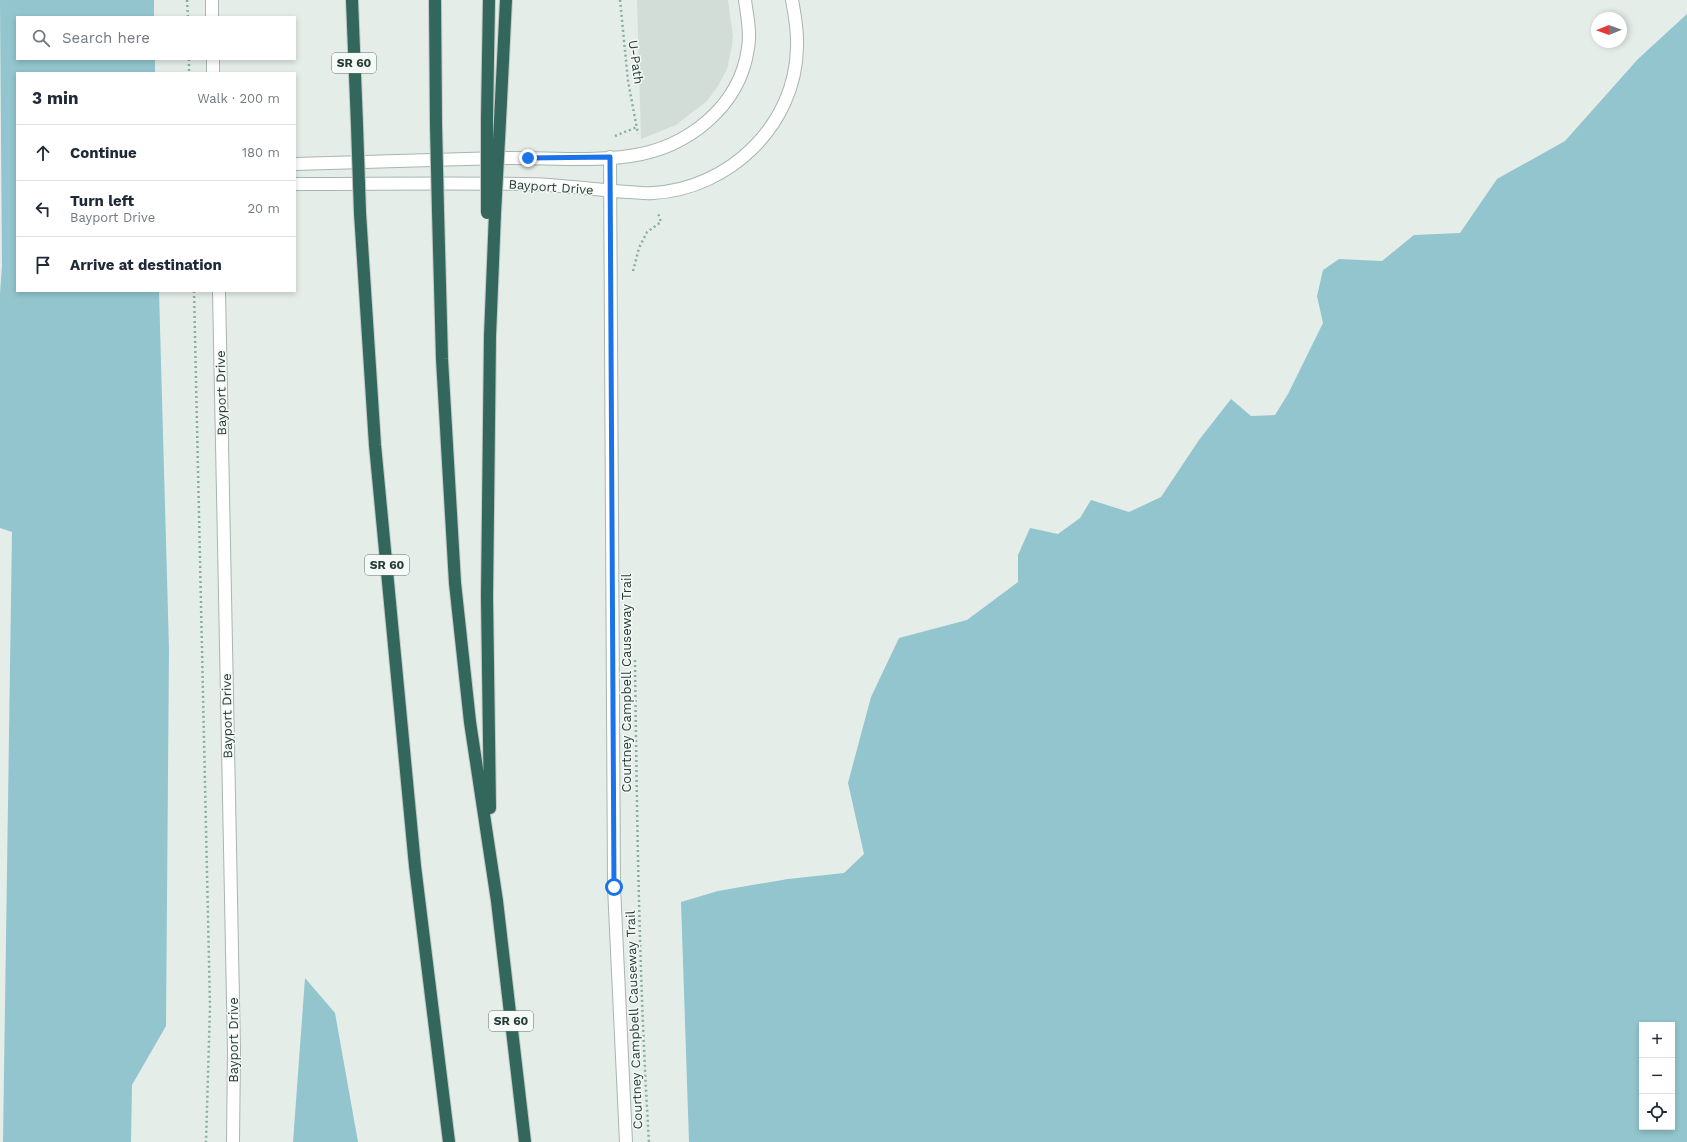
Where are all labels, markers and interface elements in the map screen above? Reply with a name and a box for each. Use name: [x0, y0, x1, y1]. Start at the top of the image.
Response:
north arrow: [1591, 12, 1627, 48]
search box: [16, 16, 296, 60]
icon: search: [30, 27, 52, 49]
text: Search here: [62, 29, 150, 47]
street label: U-Path: [625, 39, 647, 85]
road number: SR 60: [332, 53, 376, 73]
text: 3 min: [32, 88, 78, 108]
text: Walk · 200 m: [197, 91, 280, 106]
icon: ahead: [32, 142, 54, 164]
text: Continue: [70, 144, 137, 162]
text: 180 m: [242, 145, 280, 160]
route end: [519, 149, 537, 167]
street label: Bayport Drive: [508, 177, 594, 197]
text: Turn left: [70, 192, 134, 210]
icon: left: [32, 198, 54, 220]
text: 20 m: [248, 201, 280, 216]
text: Bayport Drive: [70, 210, 155, 225]
icon: arrive: [32, 254, 54, 276]
text: Arrive at destination: [70, 256, 222, 274]
street label: Bayport Drive: [213, 350, 229, 436]
road number: SR 60: [365, 555, 409, 575]
street label: Courtney Campbell Causeway Trail: [619, 573, 634, 793]
street label: Bayport Drive: [219, 673, 235, 759]
route start: [605, 878, 623, 896]
street label: Courtney Campbell Causeway Trail: [623, 910, 645, 1130]
street label: Bayport Drive: [226, 997, 241, 1083]
road number: SR 60: [489, 1011, 533, 1031]
map controls: [1639, 1022, 1675, 1130]
button: +: [1639, 1022, 1675, 1058]
button: −: [1639, 1058, 1675, 1094]
button: locate: [1639, 1094, 1675, 1130]

